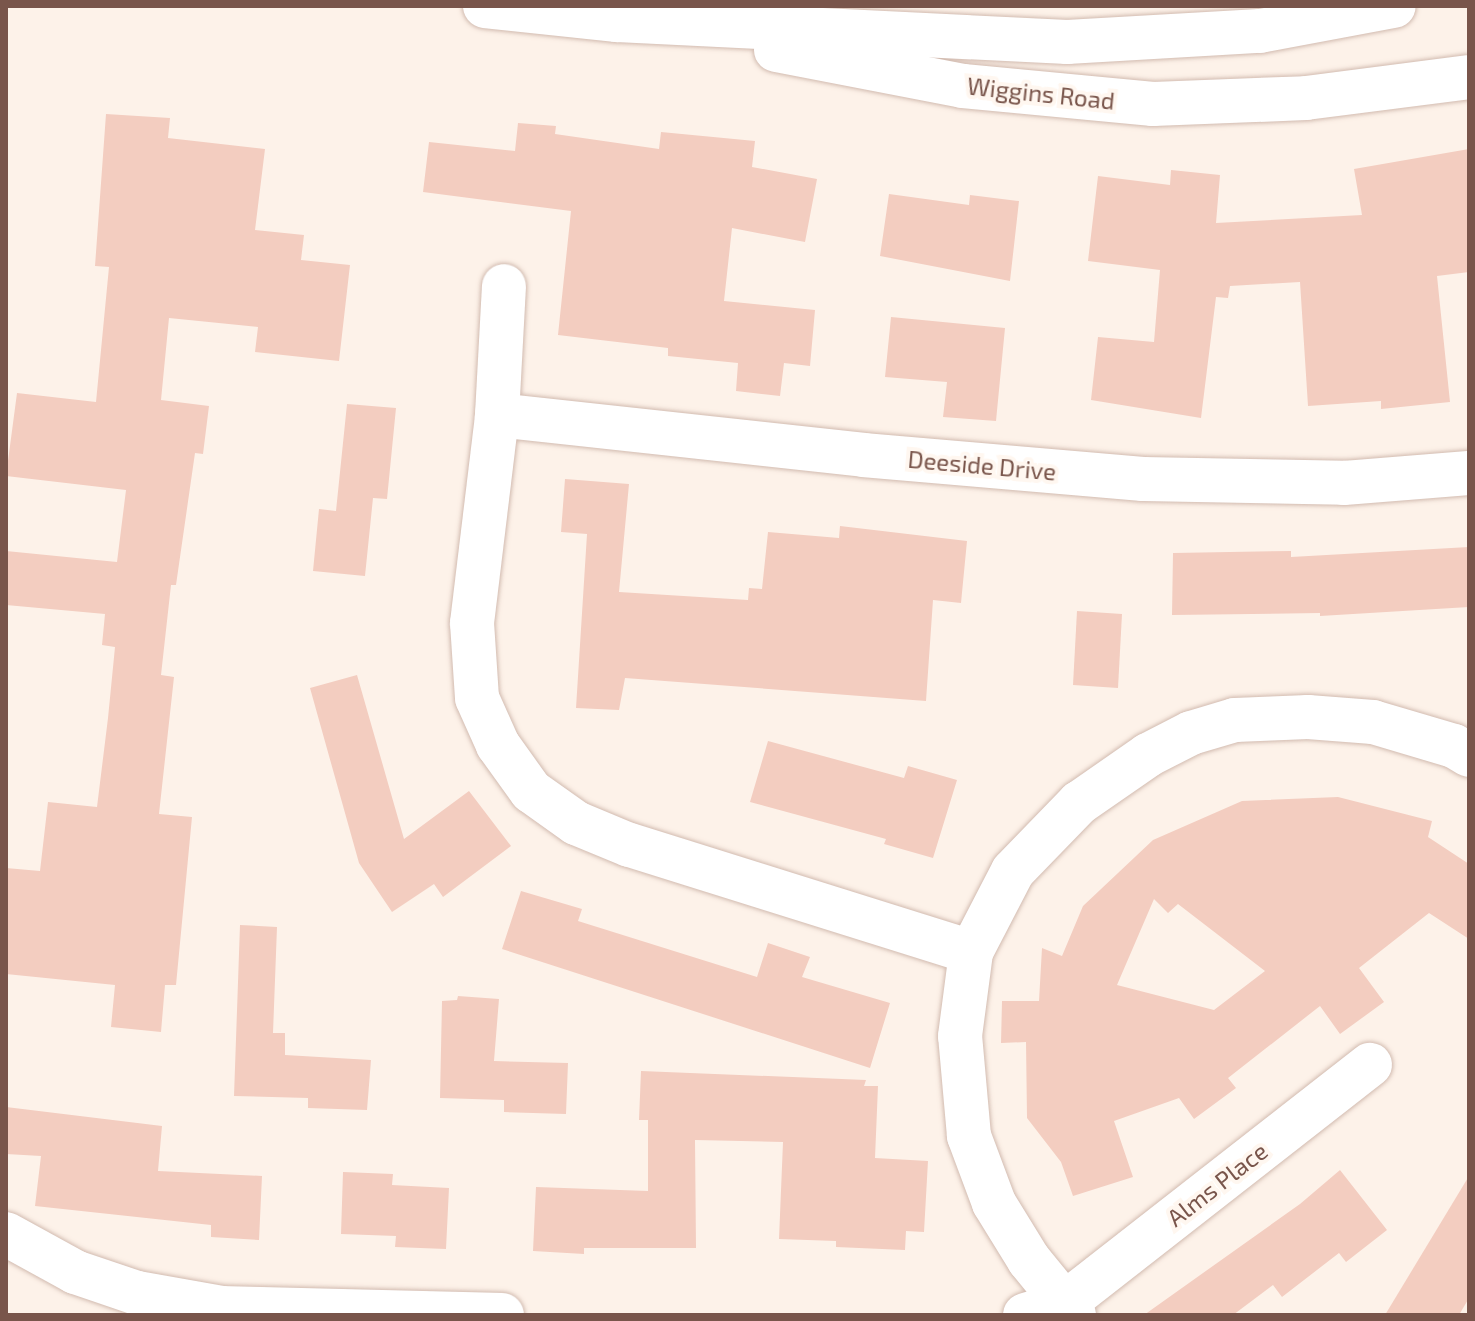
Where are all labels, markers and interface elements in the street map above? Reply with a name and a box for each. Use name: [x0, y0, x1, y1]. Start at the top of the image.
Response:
street label: Wiggins Road: [966, 71, 1116, 115]
street label: Deeside Drive: [907, 444, 1057, 486]
street label: Alms Place: [1161, 1136, 1273, 1232]

